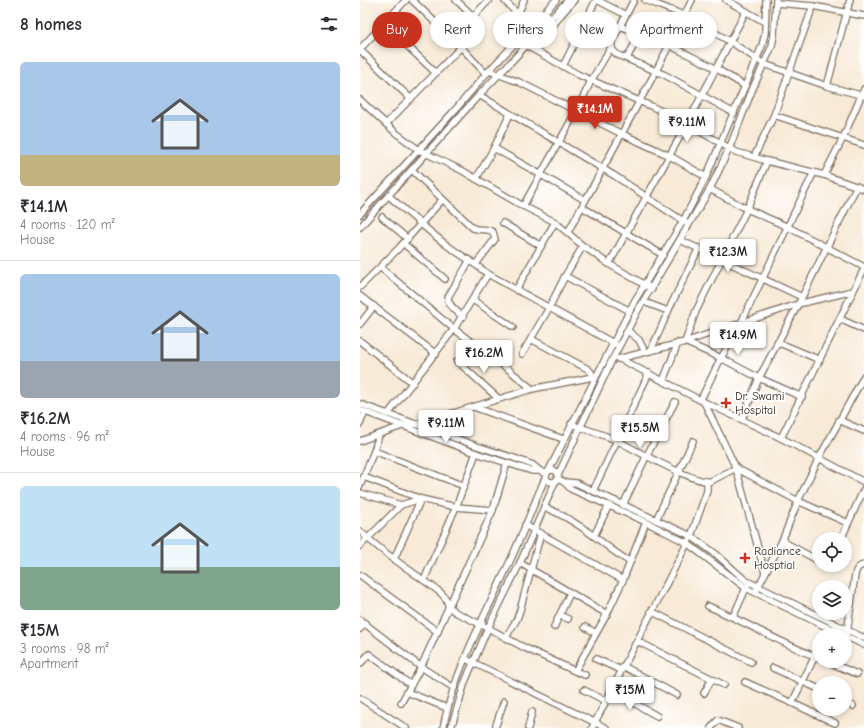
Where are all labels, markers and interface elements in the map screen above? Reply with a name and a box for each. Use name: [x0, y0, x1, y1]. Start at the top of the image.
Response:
chip: Buy: [372, 12, 422, 48]
chip: Rent: [430, 12, 485, 48]
chip: Filters: [493, 12, 557, 48]
chip: New: [565, 12, 618, 48]
chip: Apartment: [626, 12, 717, 48]
icon: filters: [318, 13, 340, 35]
text: 8 homes: [20, 15, 82, 34]
icon: home: [144, 88, 216, 160]
pin: ₹14.1M: [562, 96, 628, 130]
text: ₹14.1M: [577, 101, 613, 116]
pin: ₹9.11M: [654, 109, 720, 143]
text: ₹9.11M: [668, 114, 706, 129]
text: ₹14.1M: [20, 197, 68, 216]
text: 4 rooms · 120 m²: [20, 217, 115, 232]
text: House: [20, 232, 55, 247]
pin: ₹12.3M: [695, 239, 761, 273]
text: ₹12.3M: [709, 244, 747, 259]
icon: home: [144, 300, 216, 372]
pin: ₹14.9M: [705, 322, 771, 356]
text: ₹14.9M: [719, 327, 757, 342]
pin: ₹16.2M: [451, 340, 517, 374]
text: ₹16.2M: [465, 345, 503, 360]
place label: Dr. Swami Hospital: [735, 389, 784, 417]
marker: Dr. Swami Hospital: [720, 397, 732, 409]
text: ₹16.2M: [20, 409, 71, 428]
pin: ₹9.11M: [413, 410, 479, 444]
text: ₹9.11M: [427, 415, 465, 430]
pin: ₹15.5M: [607, 415, 673, 449]
text: ₹15.5M: [620, 420, 660, 435]
text: 4 rooms · 96 m²: [20, 429, 109, 444]
text: House: [20, 444, 55, 459]
icon: home: [144, 512, 216, 584]
map controls: [812, 532, 852, 716]
button: locate: [812, 532, 852, 572]
place label: Radiance Hosptial: [754, 544, 801, 572]
marker: Radiance Hosptial: [739, 552, 751, 564]
button: layers: [812, 580, 852, 620]
text: ₹15M: [20, 621, 59, 640]
button: +: [812, 628, 852, 668]
text: 3 rooms · 98 m²: [20, 641, 109, 656]
text: Apartment: [20, 656, 78, 671]
button: −: [812, 676, 852, 716]
pin: ₹15M: [606, 677, 654, 711]
text: ₹15M: [615, 682, 645, 697]

